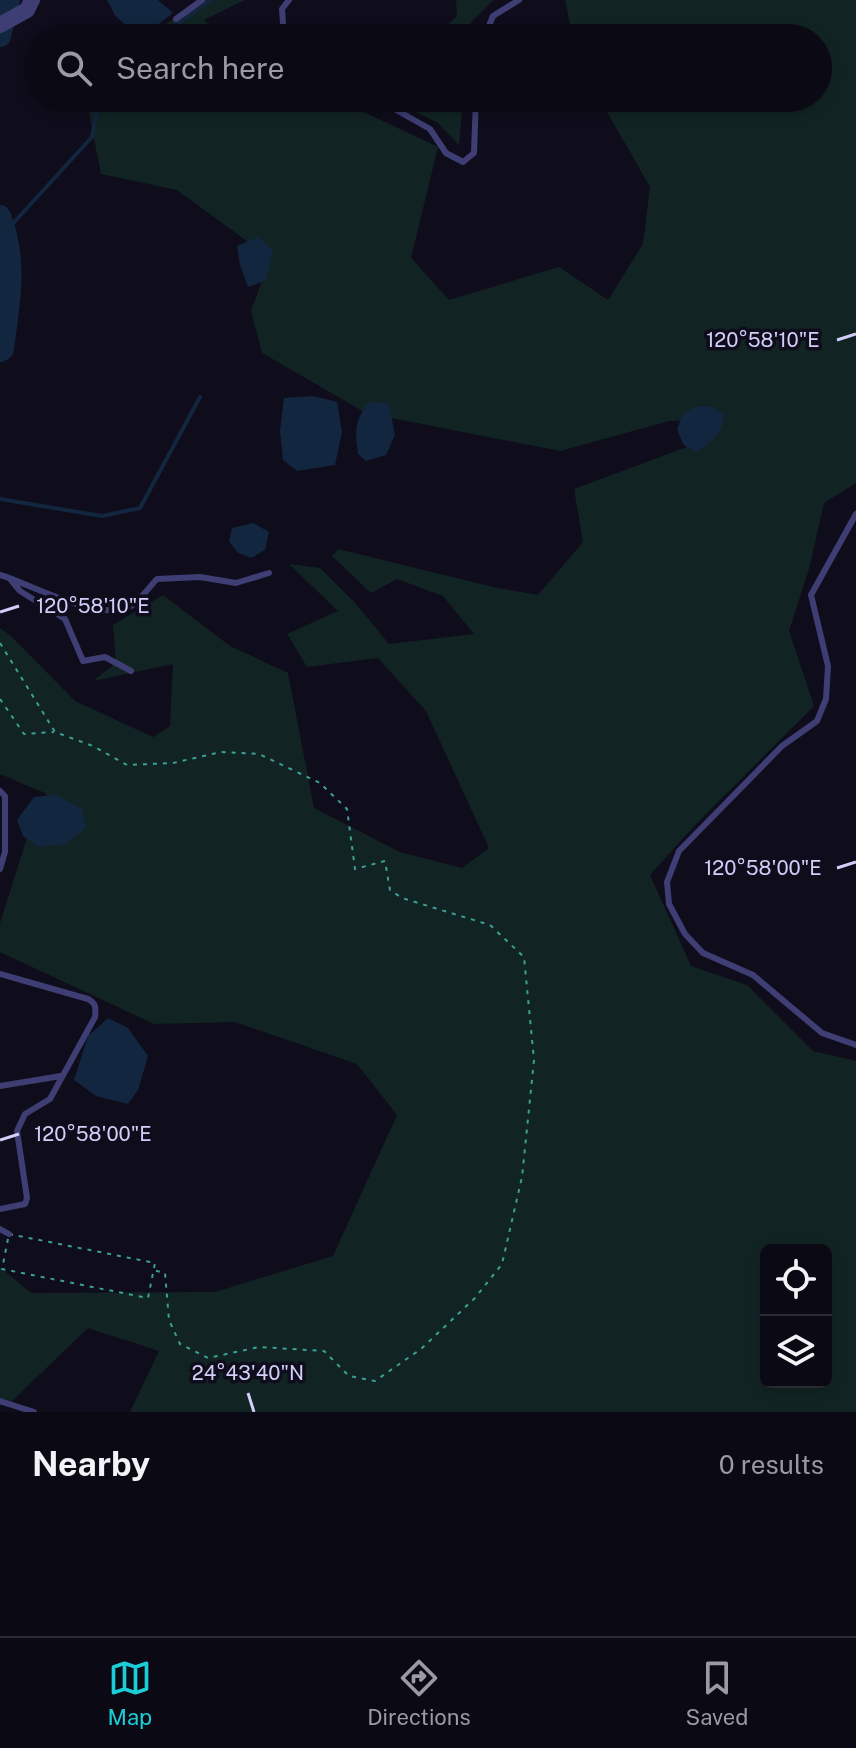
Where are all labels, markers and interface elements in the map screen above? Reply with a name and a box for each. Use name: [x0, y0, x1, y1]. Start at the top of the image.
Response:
search box: [24, 24, 832, 112]
icon: search: [52, 46, 96, 90]
text: Search here: [116, 50, 284, 86]
text: 120°58'10"E: [706, 328, 820, 352]
text: 120°58'10"E: [36, 594, 150, 618]
text: 120°58'00"E: [704, 856, 822, 880]
text: 120°58'00"E: [34, 1122, 152, 1146]
map controls: [760, 1244, 832, 1388]
button: locate: [760, 1244, 832, 1316]
button: layers: [760, 1316, 832, 1388]
text: 24°43'40"N: [192, 1361, 304, 1385]
text: Nearby: [32, 1444, 150, 1484]
text: 0 results: [719, 1449, 824, 1480]
tab: Map: [108, 1656, 152, 1730]
tab: Directions: [367, 1656, 471, 1730]
tab: Saved: [686, 1656, 748, 1730]

